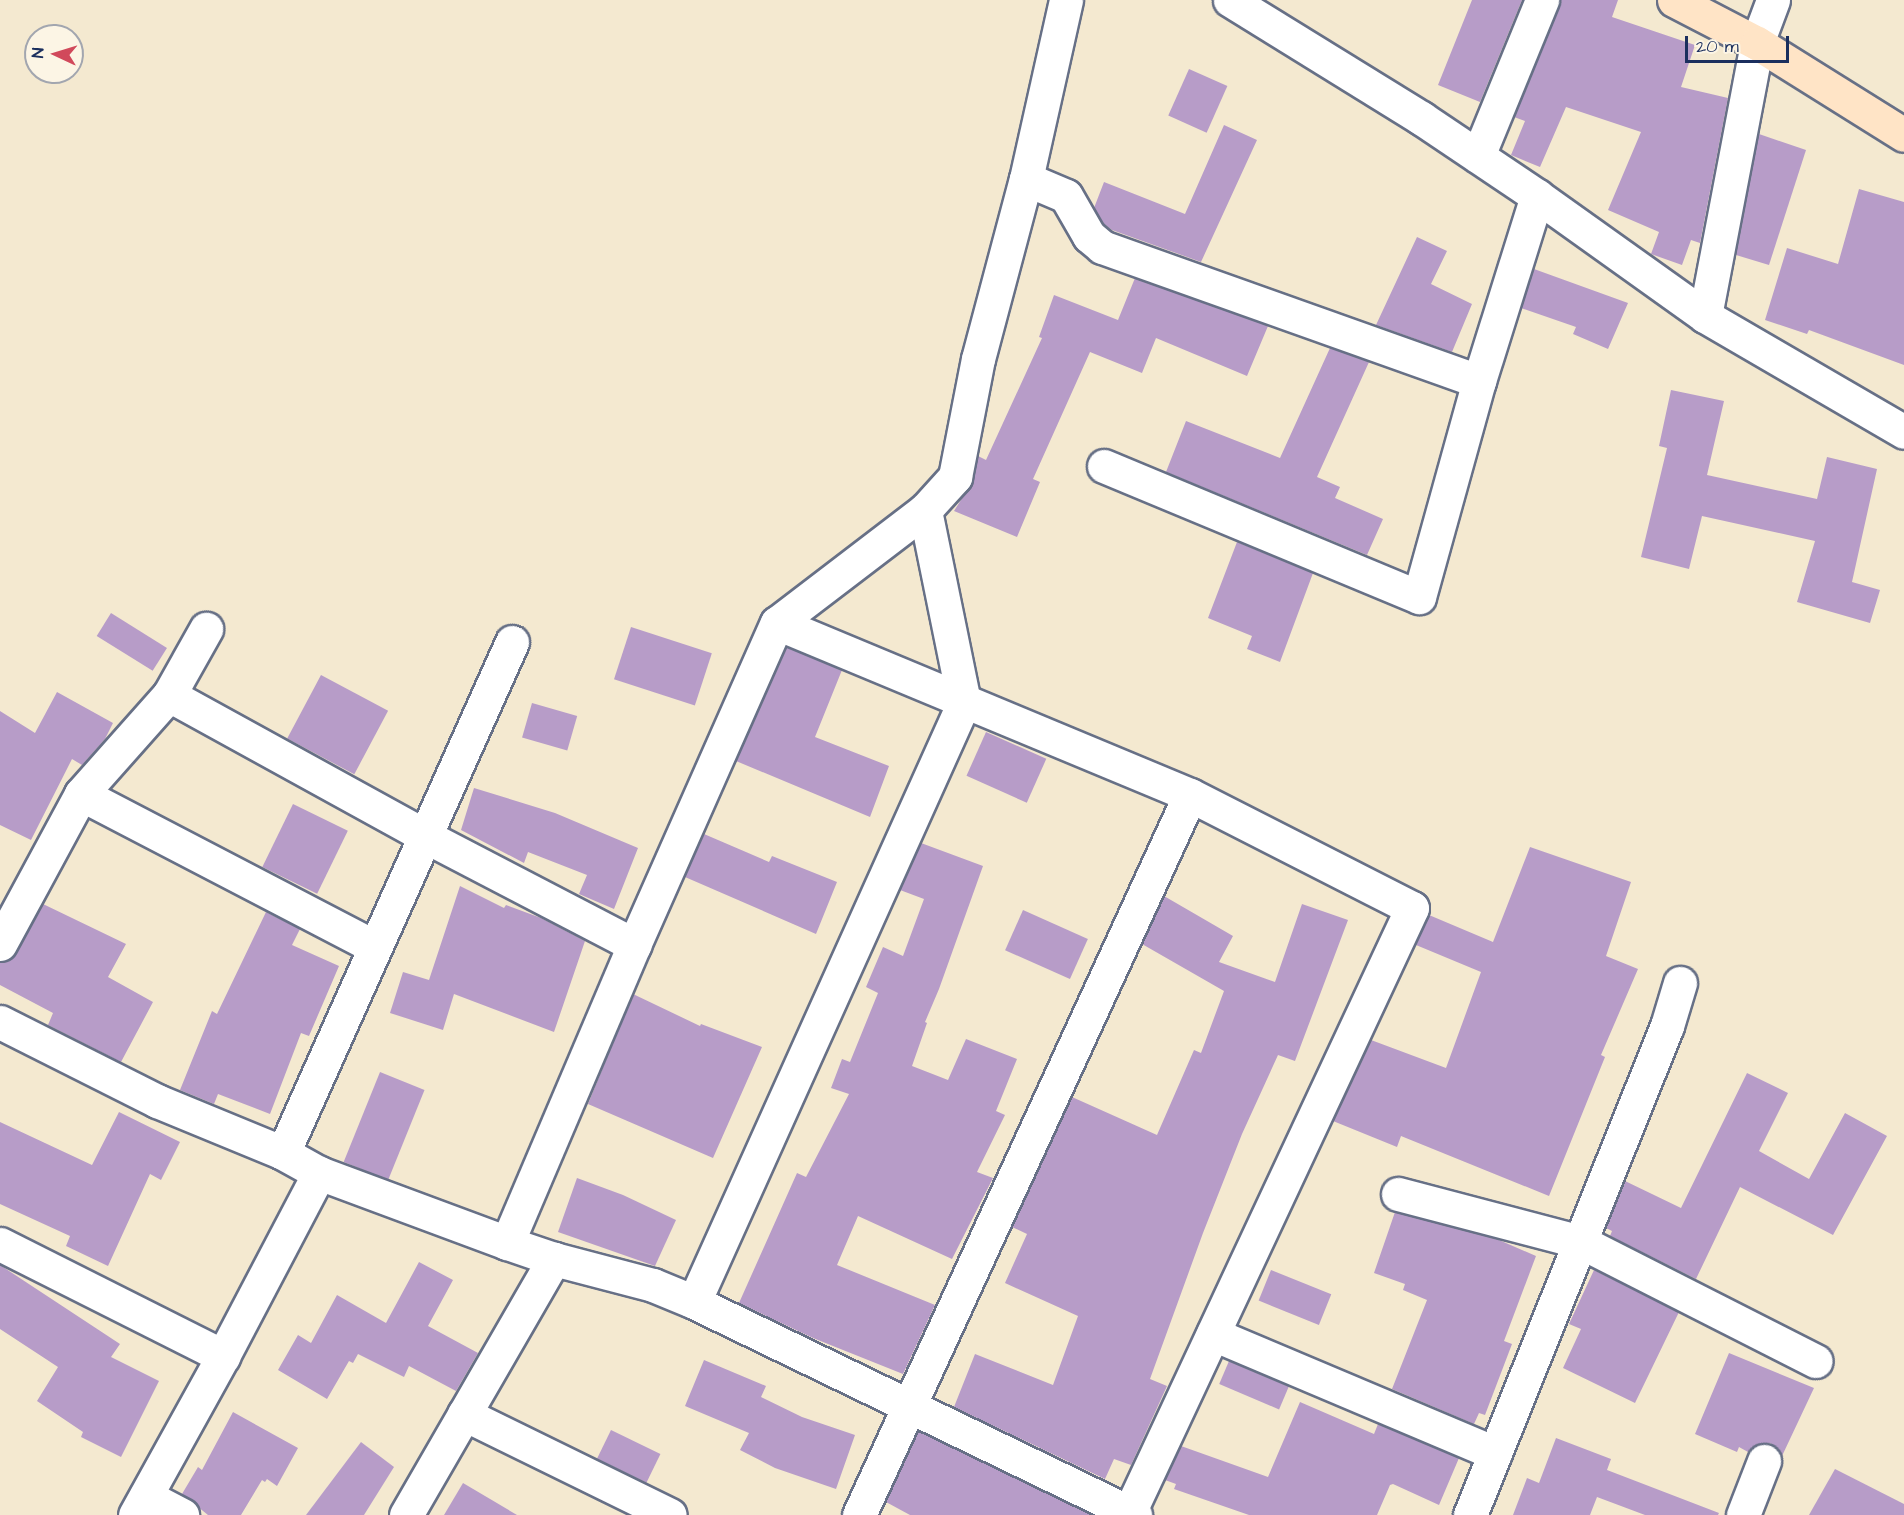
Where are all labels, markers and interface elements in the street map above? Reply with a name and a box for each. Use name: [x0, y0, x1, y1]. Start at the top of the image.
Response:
north arrow: [24, 24, 84, 84]
scale bar: [1688, 24, 1792, 62]
text: 20 m: [1696, 34, 1739, 59]
text: N: [27, 47, 49, 59]

